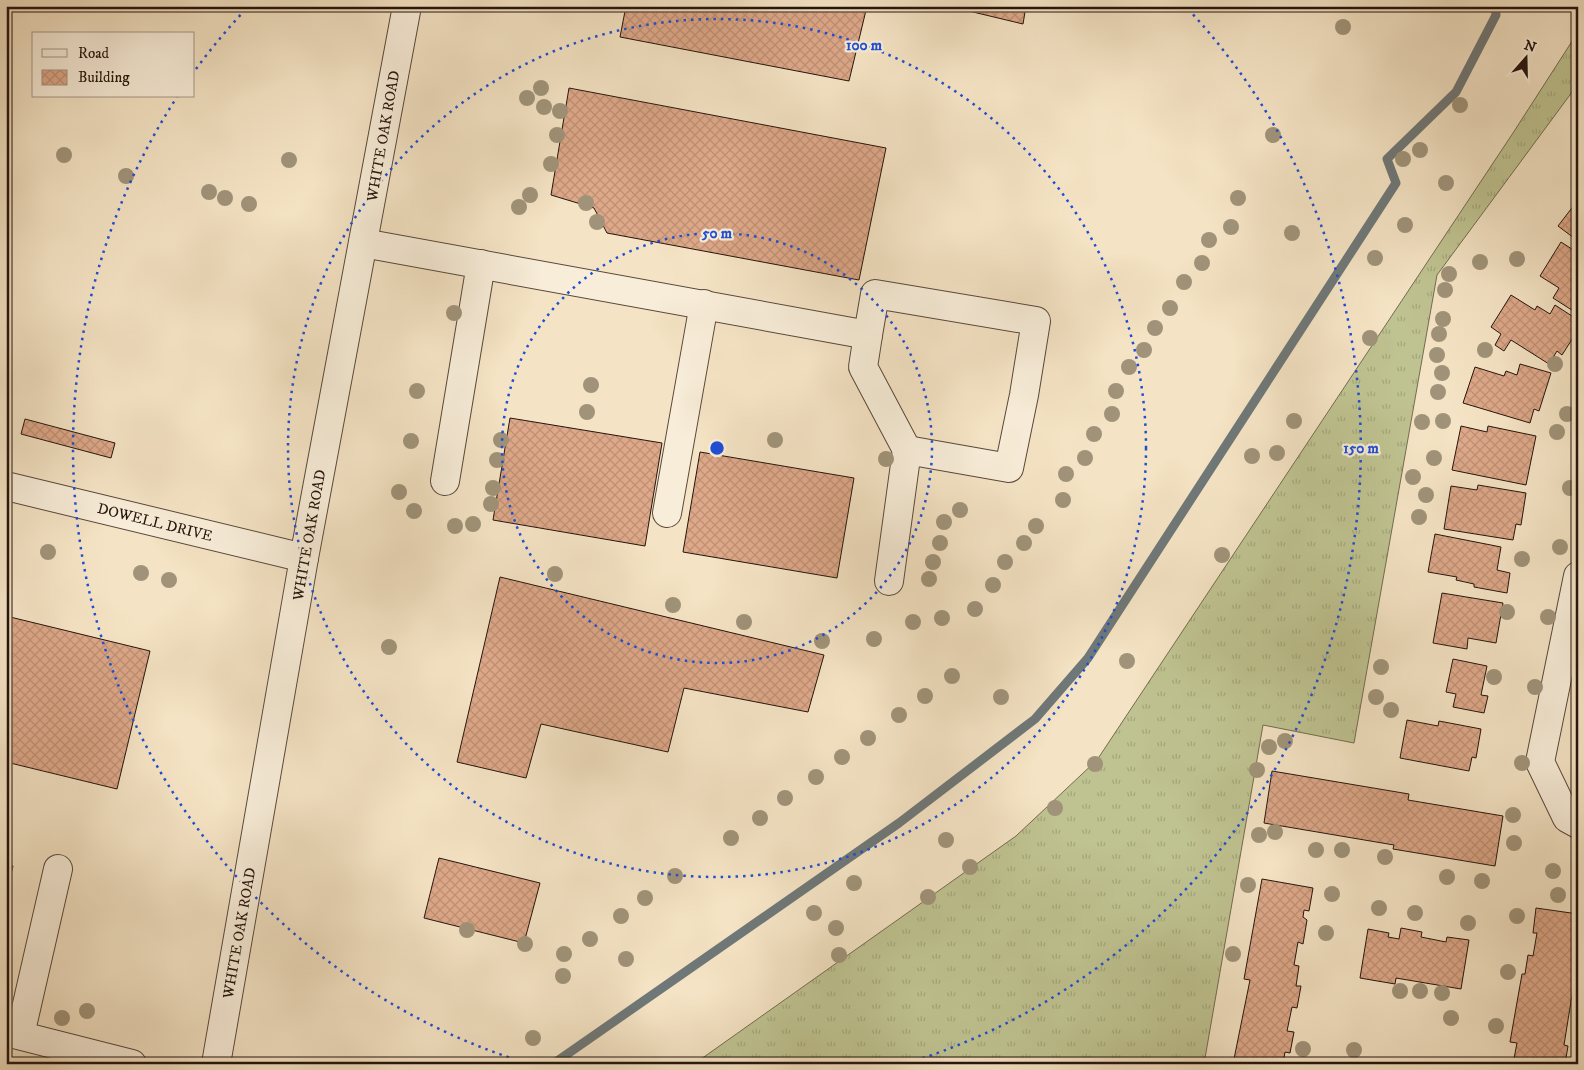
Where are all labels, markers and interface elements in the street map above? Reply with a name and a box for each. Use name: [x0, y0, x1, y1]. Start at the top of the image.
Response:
legend: [32, 32, 195, 98]
north arrow: [1502, 32, 1552, 82]
text: 100 m: [846, 36, 883, 55]
text: N: [1522, 36, 1539, 57]
text: Road: [78, 44, 110, 63]
text: Building: [78, 68, 130, 87]
street label: WHITE OAK ROAD: [362, 69, 404, 204]
text: 50 m: [701, 224, 733, 243]
centre of rings: [708, 439, 726, 457]
text: 150 m: [1343, 439, 1379, 458]
street label: WHITE OAK ROAD: [288, 468, 330, 603]
street label: DOWELL DRIVE: [95, 499, 215, 546]
street label: WHITE OAK ROAD: [218, 866, 260, 1001]

